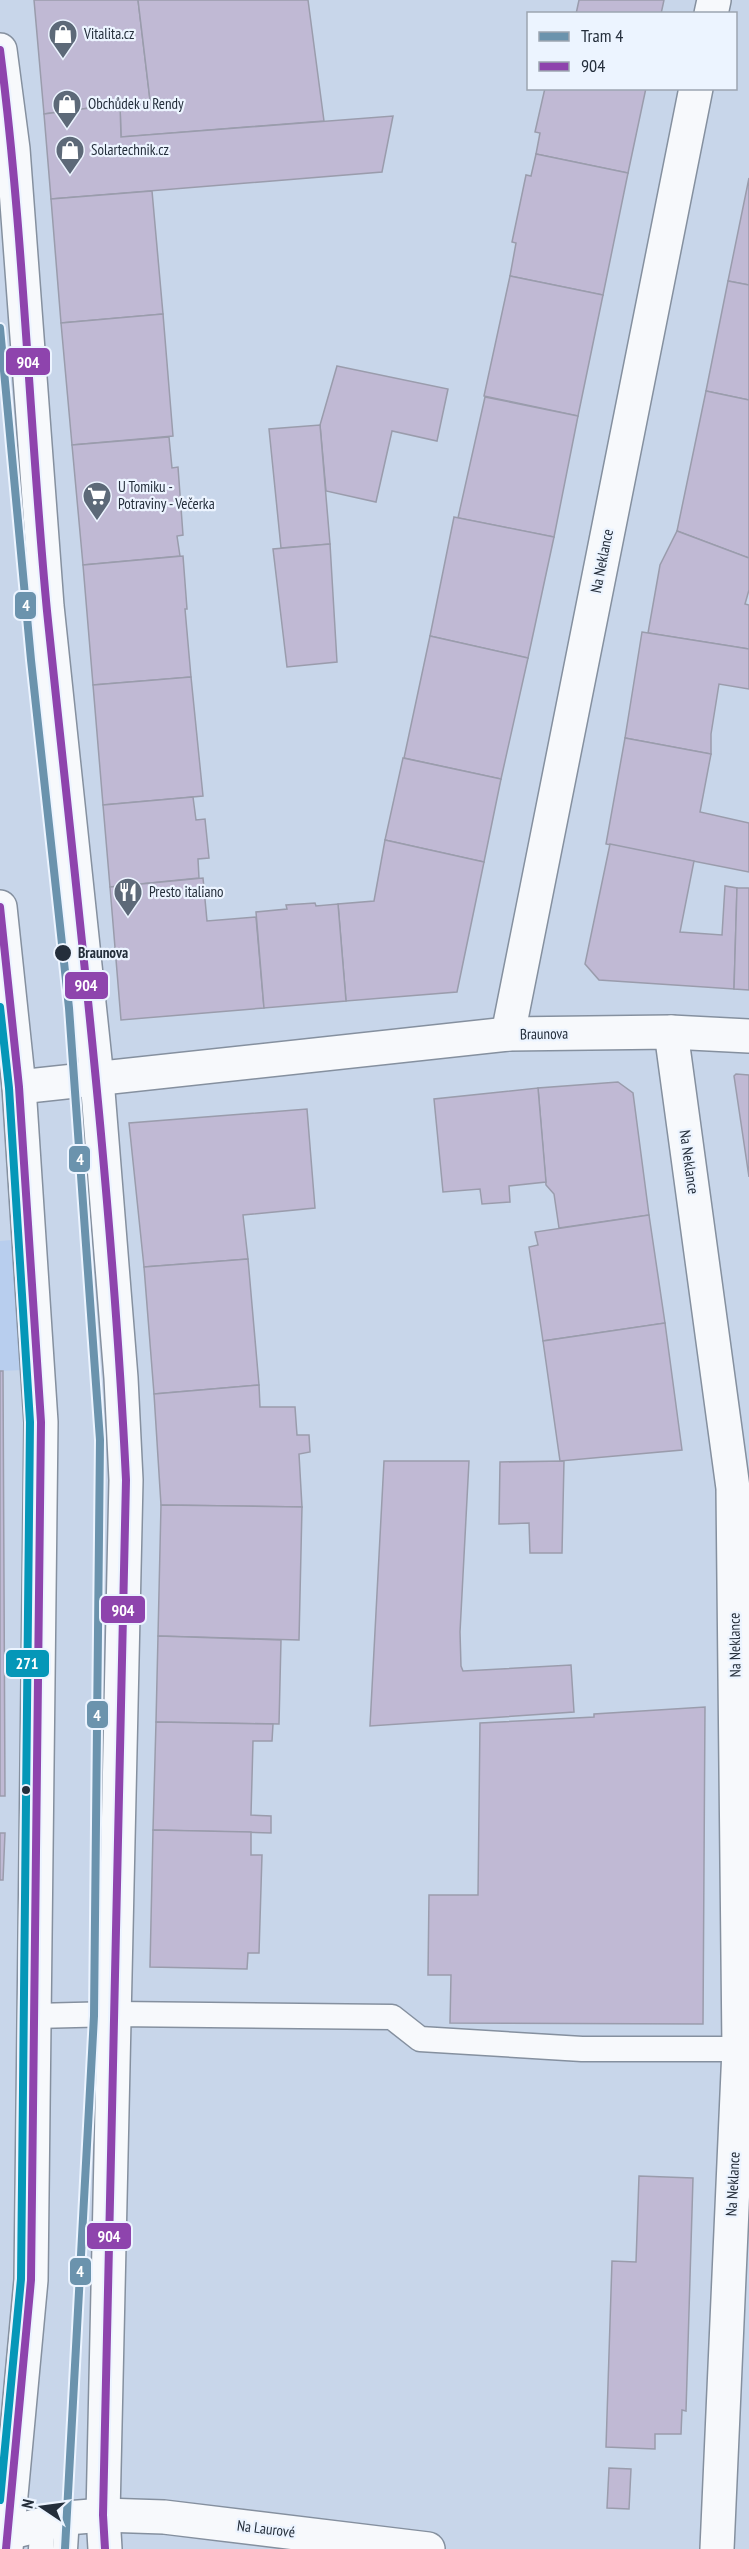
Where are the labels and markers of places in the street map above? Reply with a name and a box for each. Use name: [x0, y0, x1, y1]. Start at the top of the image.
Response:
shop icon: Vitalita.cz: [47, 18, 79, 60]
place label: Vitalita.cz: [83, 24, 134, 43]
shop icon: Obchůdek u Rendy: [51, 88, 83, 130]
place label: Obchůdek u Rendy: [88, 94, 184, 113]
shop icon: Solartechnik.cz: [54, 134, 86, 176]
place label: Solartechnik.cz: [91, 140, 169, 159]
place label: U Tomiku - Potraviny - Večerka: [118, 477, 215, 513]
supermarket icon: U Tomiku - Potraviny - Večerka: [81, 480, 113, 522]
restaurant icon: Presto italiano: [112, 876, 144, 918]
place label: Presto italiano: [149, 882, 224, 901]
marker: Braunova: [53, 943, 73, 963]
place label: Braunova: [78, 943, 128, 962]
unlabelled marker: [20, 1784, 32, 1796]

